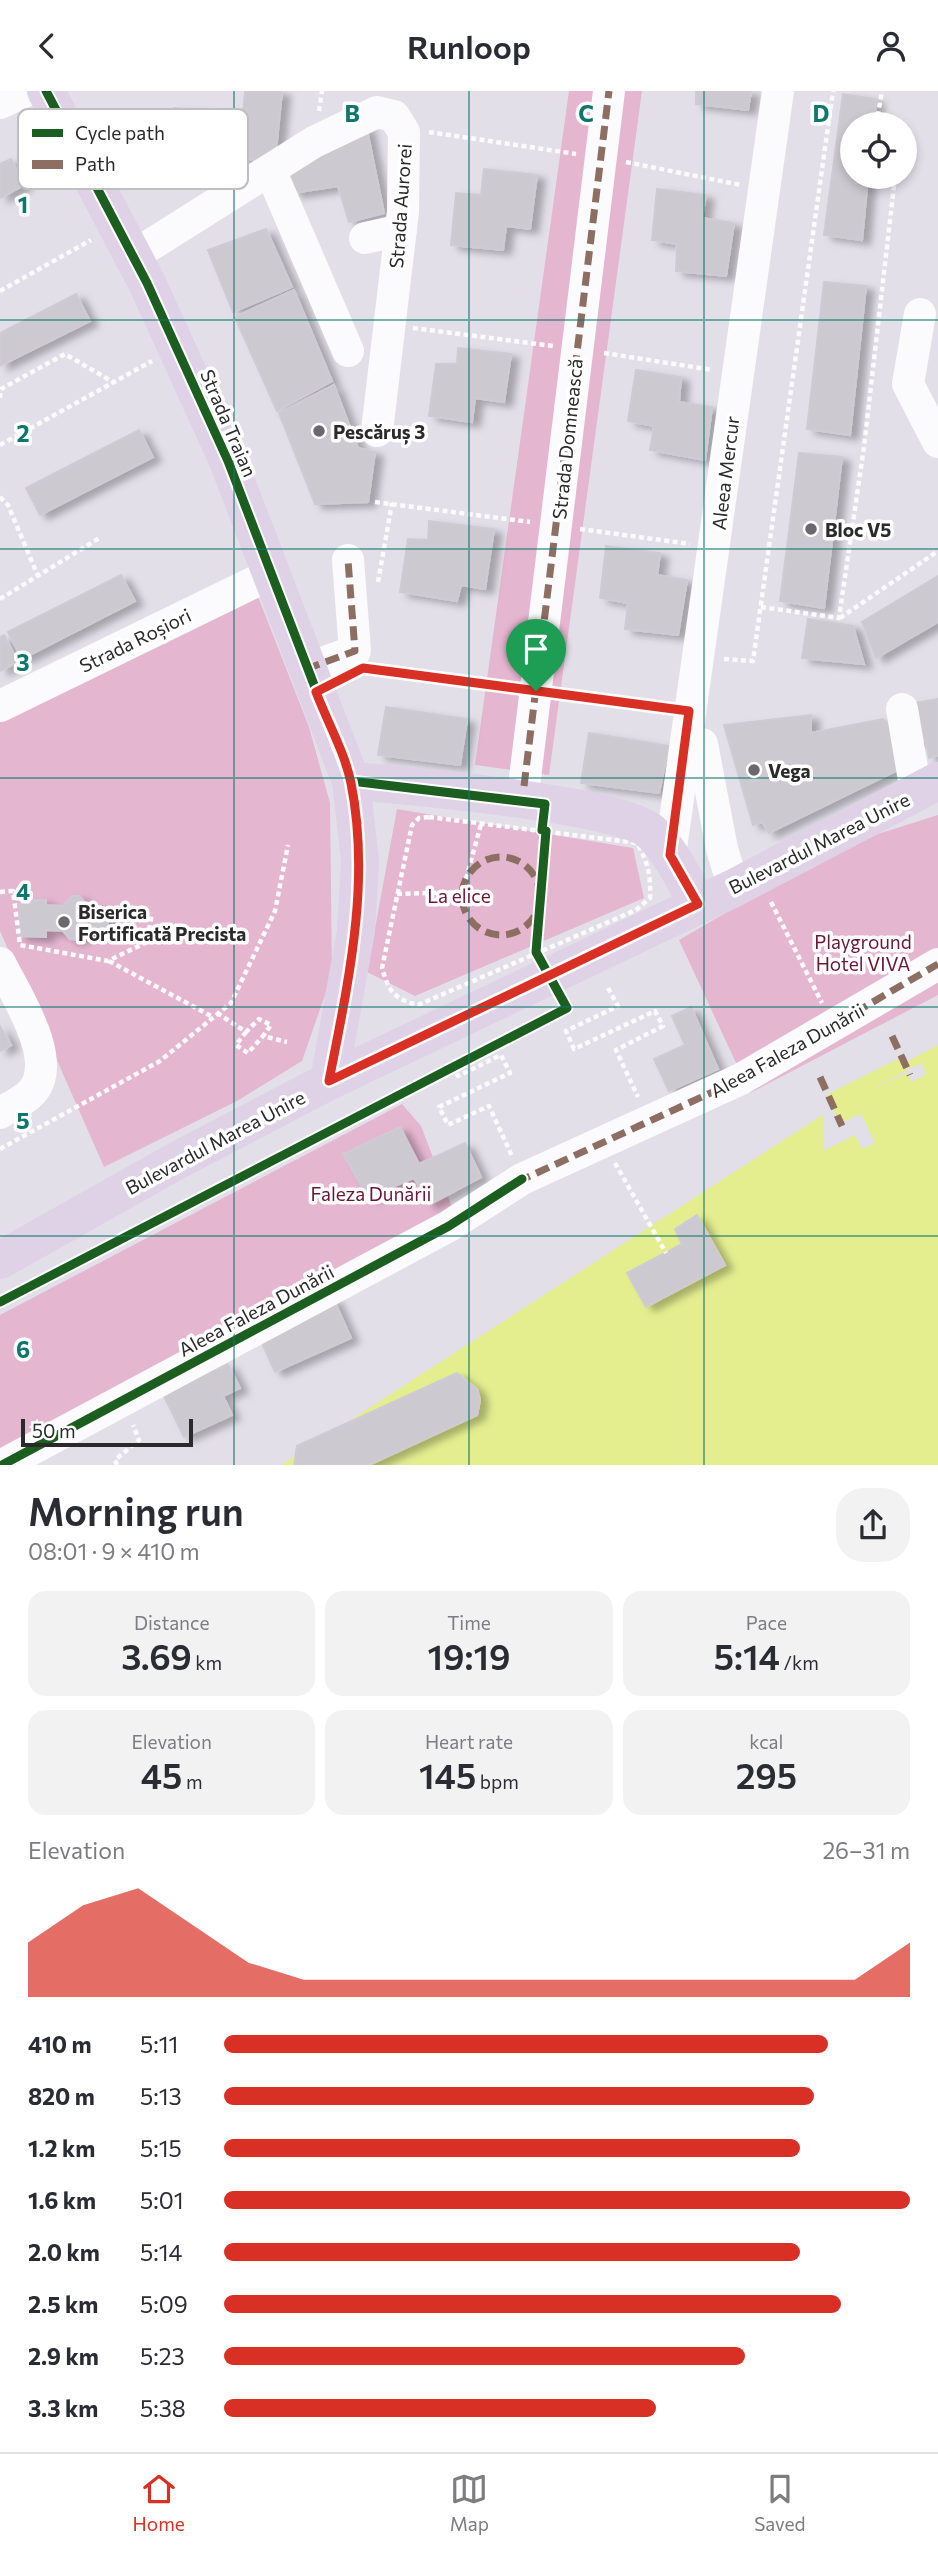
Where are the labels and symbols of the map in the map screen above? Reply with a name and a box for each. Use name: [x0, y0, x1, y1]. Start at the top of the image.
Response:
text: B: [344, 99, 360, 127]
text: C: [578, 99, 594, 127]
text: D: [813, 99, 830, 127]
legend: [18, 109, 248, 189]
text: Cycle path: [75, 121, 165, 144]
street label: Strada Aurorei: [384, 143, 416, 269]
text: Path: [75, 152, 116, 175]
text: 1: [18, 190, 28, 218]
street label: Strada Domnească: [547, 358, 587, 520]
street label: Strada Traian: [196, 366, 262, 480]
street label: Aleea Mercur: [707, 414, 743, 531]
text: 2: [16, 419, 30, 447]
place label: Pescăruș 3: [333, 420, 425, 445]
marker: Pescăruș 3: [311, 423, 327, 439]
place label: Bloc V5: [825, 518, 891, 541]
marker: Bloc V5: [803, 521, 819, 537]
street label: Strada Roșiori: [75, 603, 195, 679]
pin: [506, 619, 566, 691]
text: 3: [16, 648, 30, 676]
place label: Vega: [768, 759, 811, 782]
marker: Vega: [746, 762, 762, 778]
street label: Bulevardul Marea Unire: [725, 787, 913, 899]
text: 4: [16, 877, 30, 905]
park label: La elice: [427, 884, 491, 907]
place label: Biserica Fortificată Precista: [78, 900, 246, 945]
marker: Biserica Fortificată Precista: [56, 914, 72, 930]
park label: Playground Hotel VIVA: [814, 930, 912, 975]
street label: Aleea Faleza Dunării: [706, 998, 868, 1102]
street label: Bulevardul Marea Unire: [121, 1085, 309, 1199]
text: 5: [16, 1106, 30, 1134]
park label: Faleza Dunării: [310, 1182, 432, 1205]
street label: Aleea Faleza Dunării: [174, 1259, 338, 1361]
text: 6: [16, 1335, 30, 1363]
scale bar: [21, 1416, 192, 1448]

